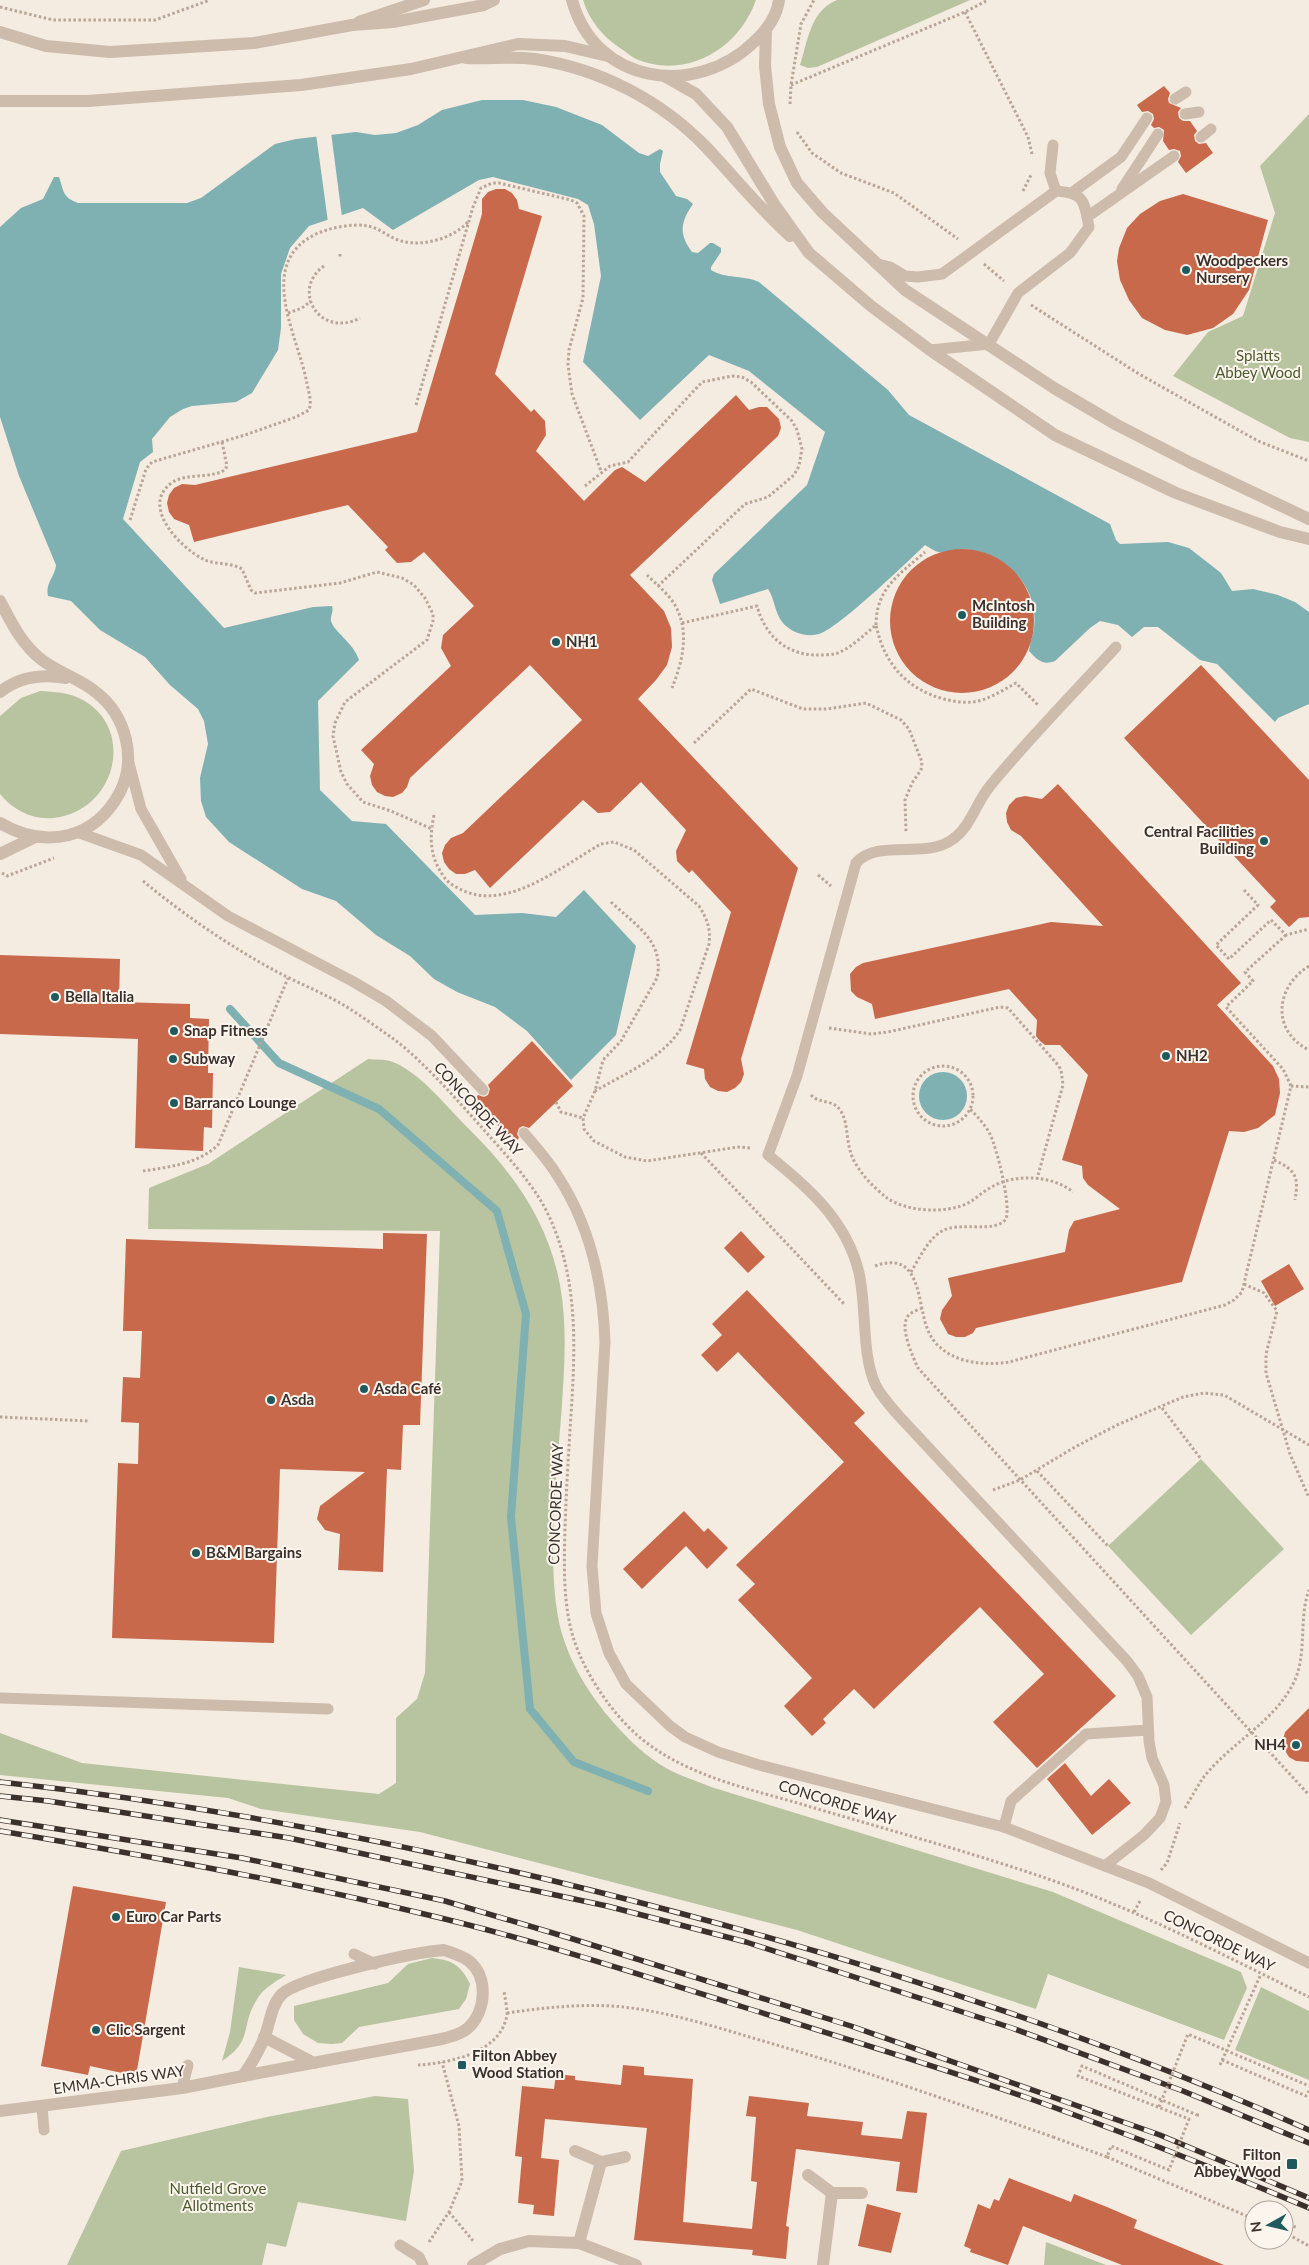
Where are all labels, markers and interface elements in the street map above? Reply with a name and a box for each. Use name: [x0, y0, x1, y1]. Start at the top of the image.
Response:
place label: Woodpeckers Nursery: [1196, 251, 1289, 286]
marker: Woodpeckers Nursery: [1180, 264, 1192, 276]
park label: Splatts Abbey Wood: [1215, 346, 1301, 381]
place label: McIntosh Building: [972, 596, 1035, 631]
marker: McIntosh Building: [956, 609, 968, 621]
place label: NH1: [566, 632, 598, 650]
marker: NH1: [550, 636, 562, 648]
place label: Central Facilities Building: [1144, 822, 1254, 857]
marker: Central Facilities Building: [1258, 835, 1270, 847]
place label: Bella Italia: [65, 987, 134, 1005]
marker: Bella Italia: [49, 991, 61, 1003]
place label: Snap Fitness: [184, 1021, 268, 1039]
marker: Snap Fitness: [168, 1025, 180, 1037]
place label: NH2: [1176, 1046, 1208, 1064]
place label: Subway: [183, 1049, 235, 1067]
marker: NH2: [1160, 1050, 1172, 1062]
marker: Subway: [167, 1053, 179, 1065]
street label: CONCORDE WAY: [431, 1058, 527, 1159]
place label: Barranco Lounge: [184, 1093, 297, 1111]
marker: Barranco Lounge: [168, 1097, 180, 1109]
place label: Asda Café: [373, 1379, 441, 1397]
marker: Asda Café: [358, 1383, 370, 1395]
place label: Asda: [280, 1390, 314, 1408]
marker: Asda: [265, 1394, 277, 1406]
street label: CONCORDE WAY: [544, 1442, 566, 1565]
place label: B&M Bargains: [206, 1543, 302, 1561]
marker: B&M Bargains: [190, 1547, 202, 1559]
place label: NH4: [1254, 1735, 1286, 1753]
marker: NH4: [1290, 1739, 1302, 1751]
street label: CONCORDE WAY: [777, 1776, 899, 1829]
street label: CONCORDE WAY: [1161, 1905, 1279, 1975]
place label: Euro Car Parts: [126, 1907, 222, 1925]
marker: Euro Car Parts: [110, 1911, 122, 1923]
place label: Clic Sargent: [106, 2020, 186, 2038]
marker: Clic Sargent: [90, 2024, 102, 2036]
place label: Filton Abbey Wood Station: [472, 2046, 564, 2081]
marker: Filton Abbey Wood Station: [456, 2059, 468, 2071]
street label: EMMA-CHRIS WAY: [52, 2061, 186, 2097]
place label: Filton Abbey Wood: [1193, 2145, 1281, 2180]
marker: Filton Abbey Wood: [1285, 2157, 1299, 2171]
park label: Nutfield Grove Allotments: [169, 2179, 267, 2214]
north arrow: [1244, 2200, 1294, 2250]
text: N: [1246, 2220, 1265, 2233]

